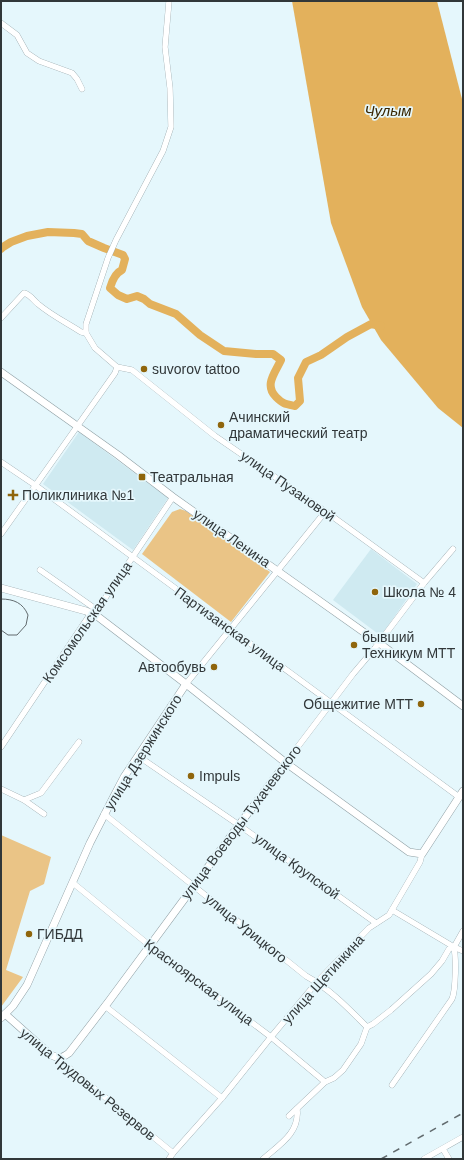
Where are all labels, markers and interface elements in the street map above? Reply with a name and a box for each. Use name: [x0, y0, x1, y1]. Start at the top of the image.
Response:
water label: Чулым: [364, 102, 412, 119]
place label: suvorov tattoo: [152, 361, 240, 377]
marker: suvorov tattoo: [139, 364, 149, 374]
place label: Ачинский драматический театр: [229, 409, 368, 441]
marker: Ачинский драматический театр: [216, 420, 226, 430]
street label: улица Пузановой: [238, 447, 338, 525]
place label: Театральная: [150, 469, 234, 485]
marker: Театральная: [137, 472, 147, 482]
place label: Поликлиника №1: [22, 487, 134, 503]
marker: Поликлиника №1: [7, 489, 19, 501]
street label: улица Ленина: [190, 506, 274, 571]
street label: Комсомольская улица: [39, 558, 135, 686]
street label: Партизанская улица: [172, 584, 289, 675]
place label: Школа № 4: [383, 584, 456, 600]
marker: Школа № 4: [370, 587, 380, 597]
place label: бывший Техникум МТТ: [362, 629, 456, 661]
marker: бывший Техникум МТТ: [349, 640, 359, 650]
place label: Автообувь: [138, 659, 206, 675]
marker: Автообувь: [209, 662, 219, 672]
street label: улица Дзержинского: [101, 691, 185, 813]
place label: Общежитие МТТ: [303, 696, 413, 712]
marker: Общежитие МТТ: [416, 699, 426, 709]
street label: улица Воеводы Тухачевского: [178, 741, 304, 902]
place label: Impuls: [199, 768, 240, 784]
marker: Impuls: [186, 771, 196, 781]
street label: улица Крупской: [251, 830, 343, 902]
street label: улица Урицкого: [202, 890, 290, 966]
place label: ГИБДД: [37, 926, 83, 942]
marker: ГИБДД: [24, 929, 34, 939]
street label: улица Щетинкина: [279, 931, 367, 1027]
street label: Красноярская улица: [141, 936, 257, 1028]
street label: улица Трудовых Резервов: [17, 1025, 159, 1143]

